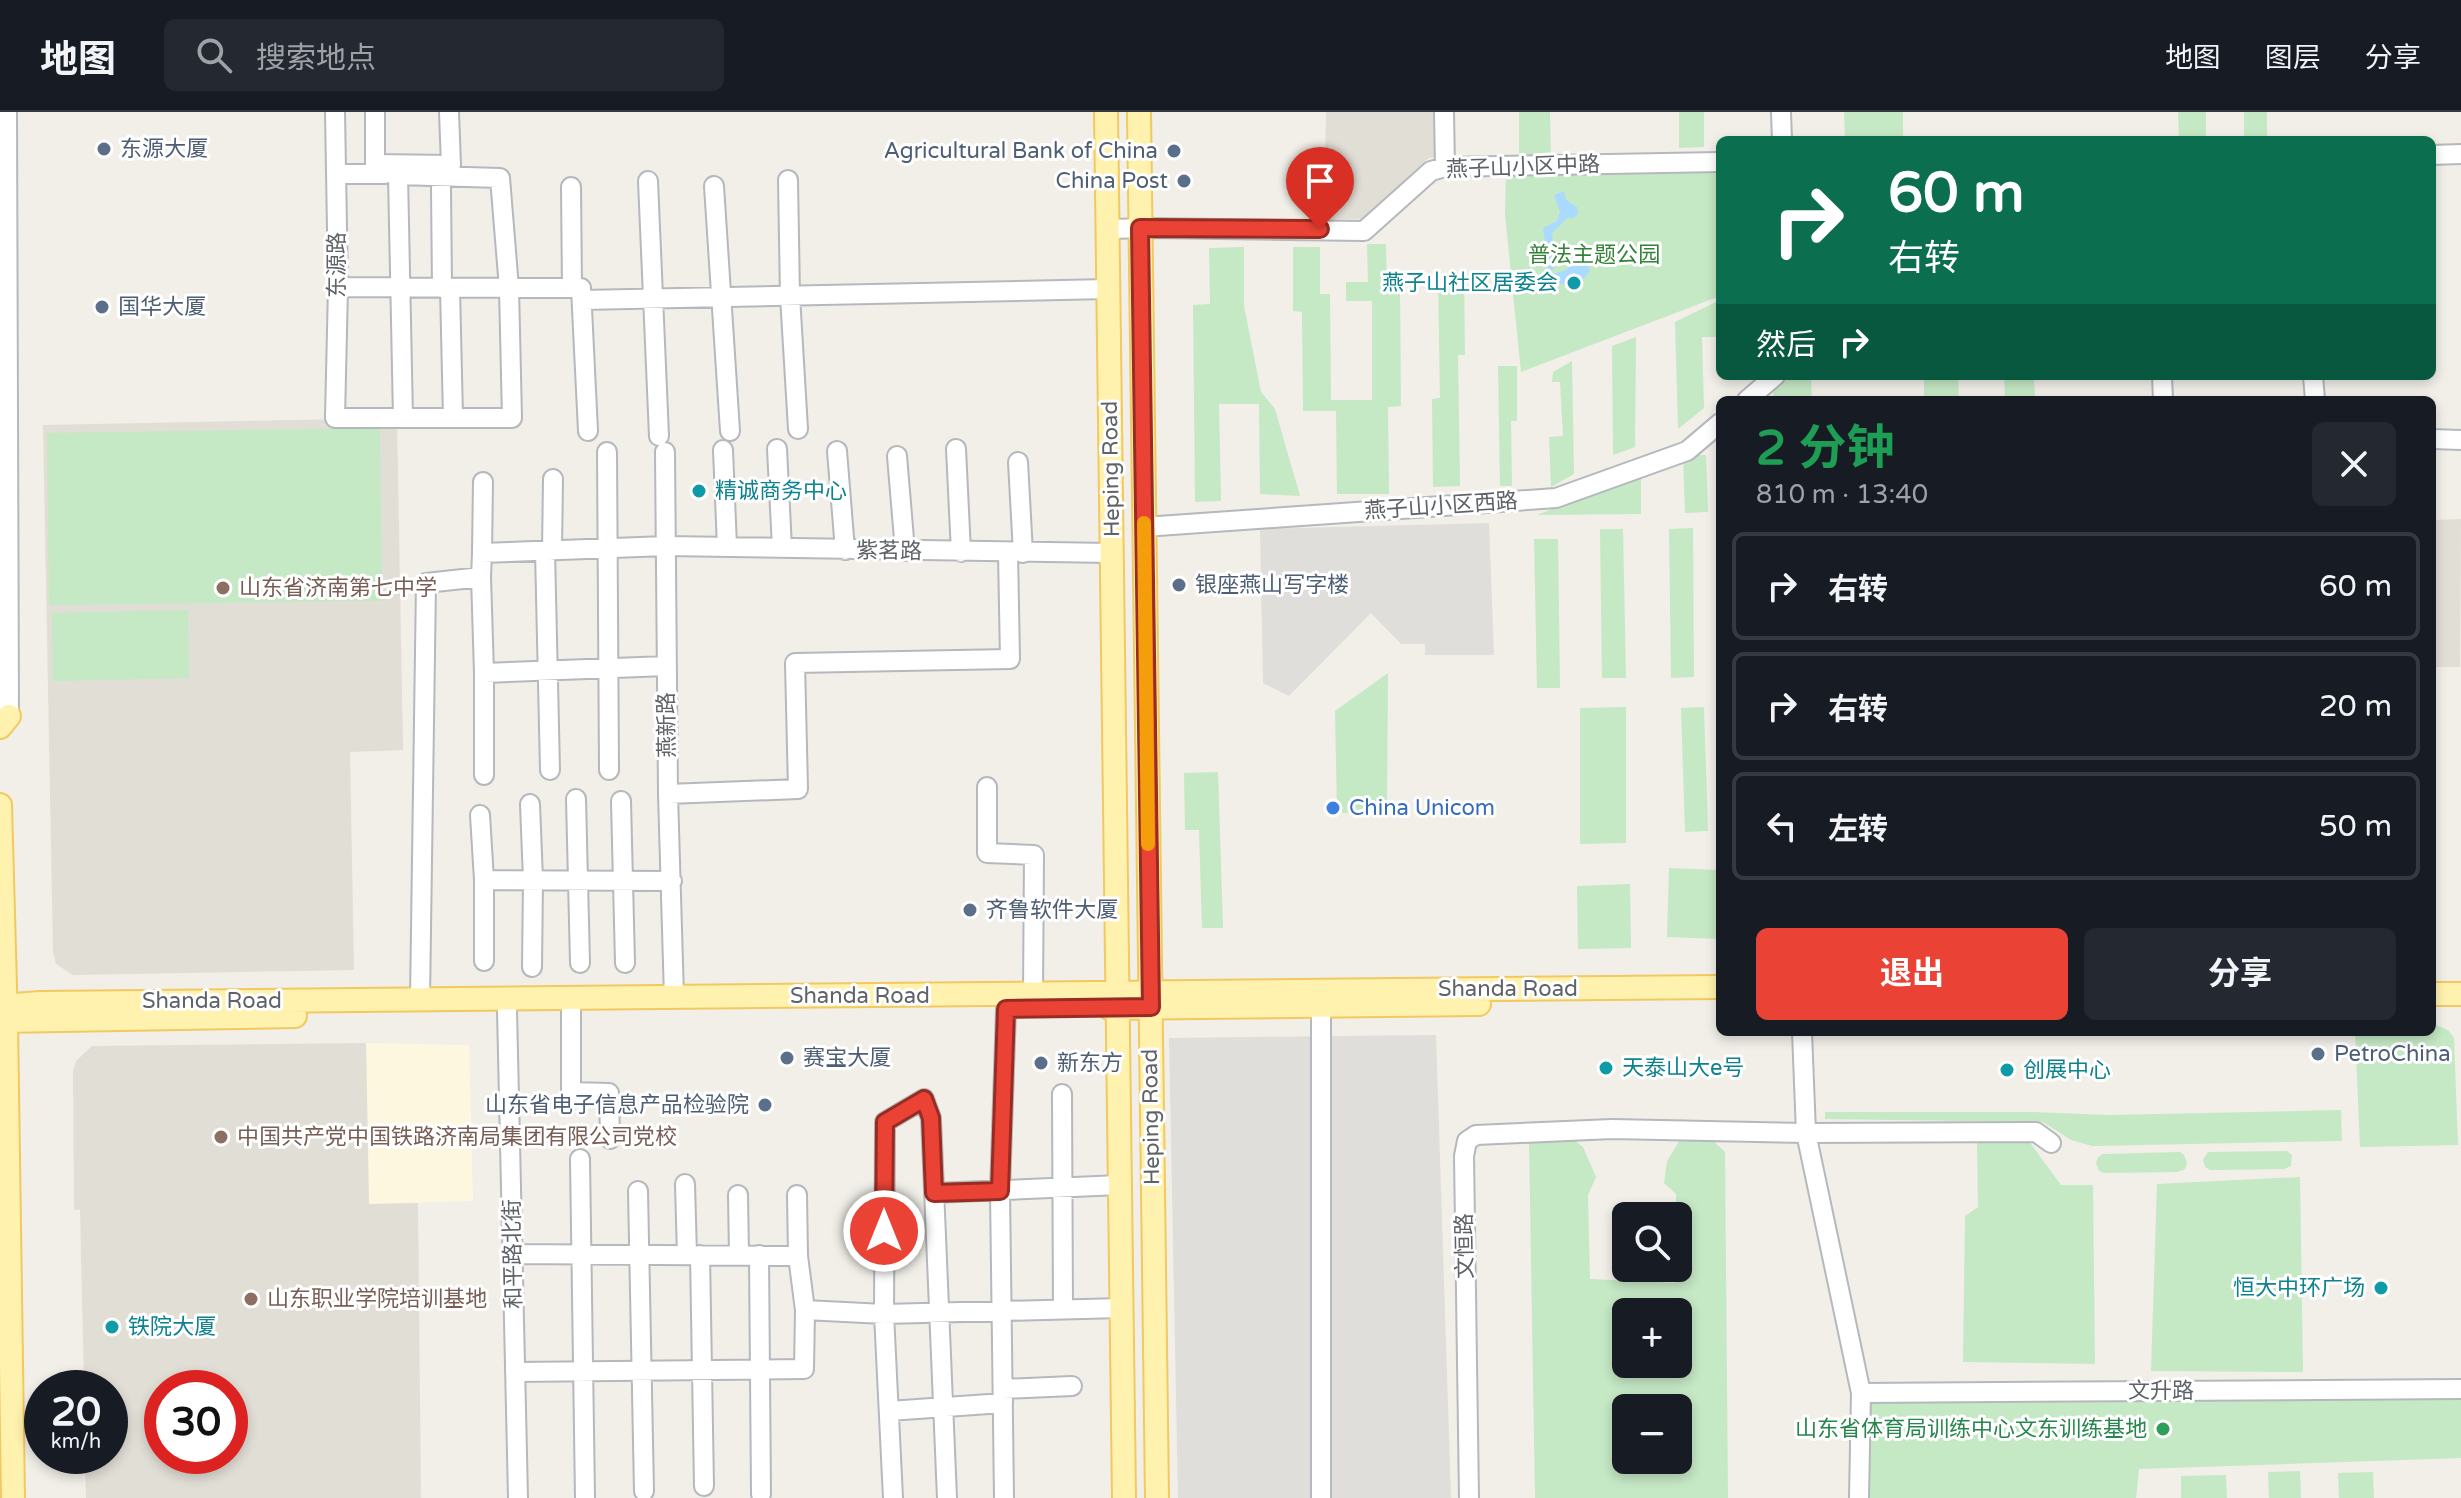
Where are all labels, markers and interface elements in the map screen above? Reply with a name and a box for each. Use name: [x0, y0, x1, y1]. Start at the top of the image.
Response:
search box: [164, 19, 724, 91]
icon: search: [192, 33, 236, 77]
text: 地图: [40, 37, 116, 83]
text: 搜索地点: [256, 40, 376, 77]
text: 地图: [2165, 41, 2221, 75]
text: 图层: [2265, 41, 2321, 75]
text: 分享: [2365, 41, 2421, 75]
place label: 东源大厦: [120, 136, 208, 162]
place label: Agricultural Bank of China: [884, 138, 1158, 164]
marker: 东源大厦: [95, 140, 113, 158]
marker: Agricultural Bank of China: [1165, 142, 1183, 160]
pin: [1286, 147, 1354, 229]
street label: 燕子山小区中路: [1446, 151, 1600, 183]
icon: arrive: [1298, 159, 1342, 203]
text: 60 m: [1888, 160, 2024, 227]
place label: China Post: [1056, 168, 1168, 194]
icon: right: [1756, 168, 1860, 272]
marker: China Post: [1175, 172, 1193, 190]
street label: 东源路: [324, 232, 350, 298]
text: 右转: [1888, 237, 1960, 280]
park label: 普法主题公园: [1528, 242, 1660, 268]
place label: 燕子山社区居委会: [1382, 270, 1558, 296]
marker: 燕子山社区居委会: [1565, 274, 1583, 292]
place label: 国华大厦: [118, 294, 206, 320]
marker: 国华大厦: [93, 298, 111, 316]
icon: right: [1832, 320, 1876, 364]
text: 然后: [1756, 327, 1816, 364]
street label: Heping Road: [1097, 401, 1125, 537]
text: 2 分钟: [1756, 420, 1895, 478]
button: close: [2312, 422, 2396, 506]
place label: 精诚商务中心: [715, 478, 847, 504]
text: 810 m · 13:40: [1756, 479, 1928, 510]
marker: 精诚商务中心: [690, 482, 708, 500]
street label: 燕子山小区西路: [1363, 488, 1519, 524]
street label: 紫茗路: [856, 537, 922, 565]
icon: right: [1760, 564, 1804, 608]
text: 60 m: [2319, 568, 2392, 605]
text: 右转: [1828, 571, 1888, 608]
place label: 银座燕山写字楼: [1195, 572, 1349, 598]
place label: 山东省济南第七中学: [239, 575, 437, 601]
marker: 银座燕山写字楼: [1170, 576, 1188, 594]
marker: 山东省济南第七中学: [214, 579, 232, 597]
icon: right: [1760, 684, 1804, 728]
text: 20 m: [2319, 688, 2392, 725]
text: 右转: [1828, 691, 1888, 728]
street label: 燕新路: [653, 692, 681, 758]
place label: China Unicom: [1349, 795, 1495, 821]
marker: China Unicom: [1324, 799, 1342, 817]
icon: left: [1760, 804, 1804, 848]
text: 50 m: [2319, 808, 2392, 845]
text: 左转: [1828, 811, 1888, 848]
place label: 齐鲁软件大厦: [986, 897, 1118, 923]
marker: 齐鲁软件大厦: [961, 901, 979, 919]
button: 退出: [1756, 928, 2068, 1020]
button: 分享: [2084, 928, 2396, 1020]
street label: Shanda Road: [1438, 976, 1578, 1002]
street label: Shanda Road: [790, 983, 930, 1009]
street label: Shanda Road: [142, 988, 282, 1014]
place label: PetroChina: [2334, 1041, 2451, 1067]
place label: 赛宝大厦: [803, 1045, 891, 1071]
marker: PetroChina: [2309, 1045, 2327, 1063]
marker: 赛宝大厦: [778, 1049, 796, 1067]
street label: Heping Road: [1137, 1049, 1165, 1185]
place label: 新东方: [1057, 1050, 1123, 1076]
marker: 新东方: [1032, 1054, 1050, 1072]
place label: 天泰山大e号: [1622, 1055, 1744, 1081]
place label: 创展中心: [2023, 1057, 2111, 1083]
marker: 天泰山大e号: [1597, 1059, 1615, 1077]
marker: 创展中心: [1998, 1061, 2016, 1079]
place label: 山东省电子信息产品检验院: [485, 1092, 749, 1118]
marker: 山东省电子信息产品检验院: [756, 1096, 774, 1114]
place label: 中国共产党中国铁路济南局集团有限公司党校: [237, 1124, 677, 1150]
marker: 中国共产党中国铁路济南局集团有限公司党校: [212, 1128, 230, 1146]
position arrow: [842, 1189, 926, 1273]
street label: 和平路北街: [499, 1199, 527, 1309]
map controls: [1612, 1202, 1692, 1474]
button: search: [1612, 1202, 1692, 1282]
street label: 文恒路: [1451, 1213, 1479, 1279]
place label: 恒大中环广场: [2233, 1275, 2365, 1301]
marker: 恒大中环广场: [2372, 1279, 2390, 1297]
place label: 山东职业学院培训基地: [267, 1286, 487, 1312]
marker: 山东职业学院培训基地: [242, 1290, 260, 1308]
button: +: [1612, 1298, 1692, 1378]
place label: 铁院大厦: [128, 1314, 216, 1340]
marker: 铁院大厦: [103, 1318, 121, 1336]
speed limit sign: 30: [144, 1370, 248, 1474]
street label: 文升路: [2128, 1378, 2194, 1404]
text: 20: [51, 1388, 101, 1436]
button: −: [1612, 1394, 1692, 1474]
place label: 山东省体育局训练中心文东训练基地: [1795, 1416, 2147, 1442]
marker: 山东省体育局训练中心文东训练基地: [2154, 1420, 2172, 1438]
text: km/h: [51, 1430, 101, 1454]

